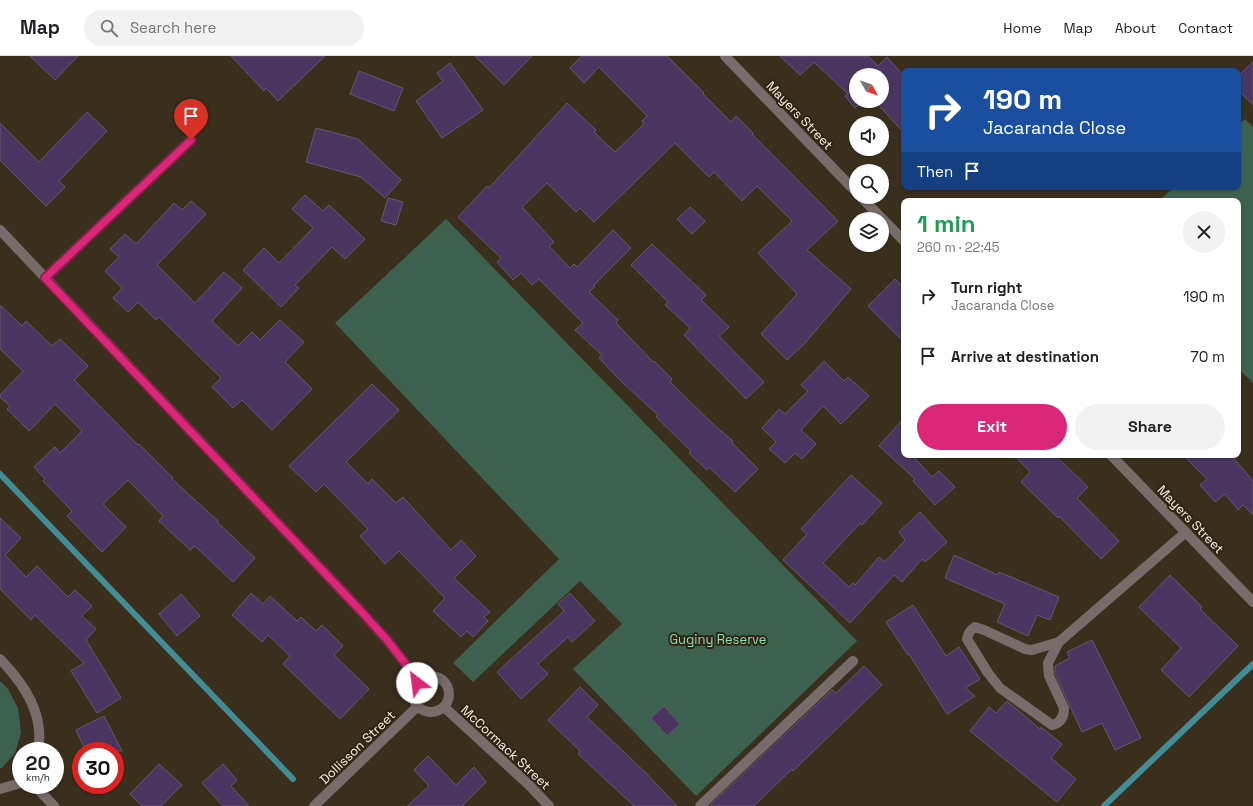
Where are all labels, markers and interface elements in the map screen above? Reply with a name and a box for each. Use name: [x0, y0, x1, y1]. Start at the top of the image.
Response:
search box: [84, 10, 364, 46]
text: Map: [20, 15, 60, 40]
icon: search: [98, 17, 120, 39]
text: Search here: [130, 18, 216, 37]
text: Home: [1003, 19, 1041, 37]
text: Map: [1063, 19, 1093, 37]
text: About: [1115, 19, 1156, 37]
text: Contact: [1178, 19, 1233, 37]
north arrow: [849, 68, 889, 108]
map controls: [849, 68, 889, 252]
street label: Mayers Street: [763, 77, 837, 153]
text: 190 m: [983, 81, 1062, 117]
icon: right: [917, 84, 969, 136]
pin: [174, 99, 208, 140]
icon: arrive: [180, 105, 202, 127]
button: sound: [849, 116, 889, 156]
text: Jacaranda Close: [983, 116, 1126, 139]
icon: arrive: [961, 160, 983, 182]
text: Then: [917, 162, 953, 181]
button: search: [849, 164, 889, 204]
text: 1 min: [917, 208, 976, 239]
button: close: [1183, 211, 1225, 253]
button: layers: [849, 212, 889, 252]
text: 260 m · 22:45: [917, 239, 1000, 256]
text: Turn right: [951, 278, 1022, 297]
icon: right: [917, 285, 939, 307]
text: 190 m: [1183, 287, 1225, 306]
text: Jacaranda Close: [951, 297, 1054, 314]
icon: arrive: [917, 345, 939, 367]
text: Arrive at destination: [951, 347, 1099, 366]
text: 70 m: [1190, 347, 1225, 366]
button: Exit: [917, 404, 1067, 450]
button: Share: [1075, 404, 1225, 450]
street label: Mayers Street: [1154, 481, 1228, 557]
park label: Guginy Reserve: [669, 631, 767, 648]
position arrow: [396, 662, 438, 704]
street label: McCormack Street: [457, 701, 554, 793]
street label: Dollisson Street: [316, 707, 399, 788]
speed limit sign: 30: [72, 742, 124, 794]
text: 20: [26, 750, 50, 776]
text: km/h: [26, 771, 50, 784]

